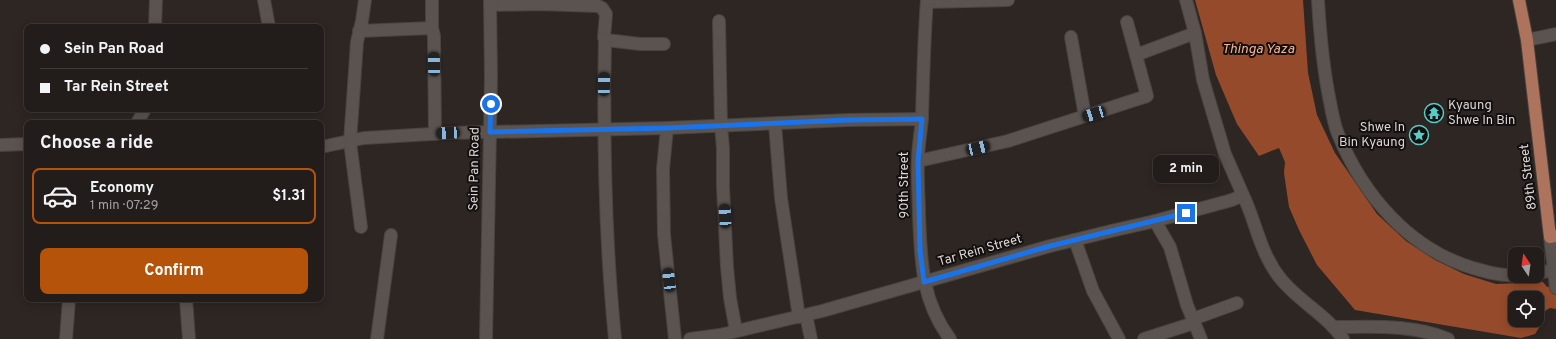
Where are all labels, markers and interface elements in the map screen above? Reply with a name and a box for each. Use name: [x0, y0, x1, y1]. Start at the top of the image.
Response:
text: Sein Pan Road: [64, 40, 164, 59]
water label: Thinga Yaza: [1222, 41, 1295, 58]
car: [428, 52, 440, 76]
car: [598, 72, 610, 96]
text: Tar Rein Street: [64, 78, 169, 97]
route start: [482, 95, 500, 113]
place label: Kyaung Shwe In Bin: [1448, 98, 1515, 129]
temple icon: Kyaung Shwe In Bin: [1423, 102, 1445, 124]
car: [1081, 105, 1107, 123]
place label: Shwe In Bin Kyaung: [1339, 120, 1405, 151]
place icon: Shwe In Bin Kyaung: [1408, 124, 1430, 146]
car: [436, 126, 460, 140]
street label: Sein Pan Road: [466, 127, 484, 211]
text: Choose a ride: [40, 132, 153, 155]
car: [965, 139, 991, 157]
street label: 89th Street: [1517, 143, 1541, 211]
street label: 90th Street: [897, 152, 913, 218]
callout: 2 min: [1153, 155, 1219, 183]
text: 2 min: [1169, 161, 1203, 177]
icon: car: [42, 178, 78, 214]
text: Economy: [90, 179, 154, 198]
text: $1.31: [272, 187, 306, 206]
text: 1 min · 07:29: [90, 198, 159, 214]
car: [718, 204, 732, 228]
route end: [1177, 204, 1195, 222]
street label: Tar Rein Street: [936, 231, 1024, 271]
north arrow: [1508, 247, 1544, 283]
map controls: [1508, 247, 1544, 327]
button: Confirm: [40, 248, 308, 294]
car: [662, 267, 676, 293]
button: locate: [1508, 291, 1544, 327]

